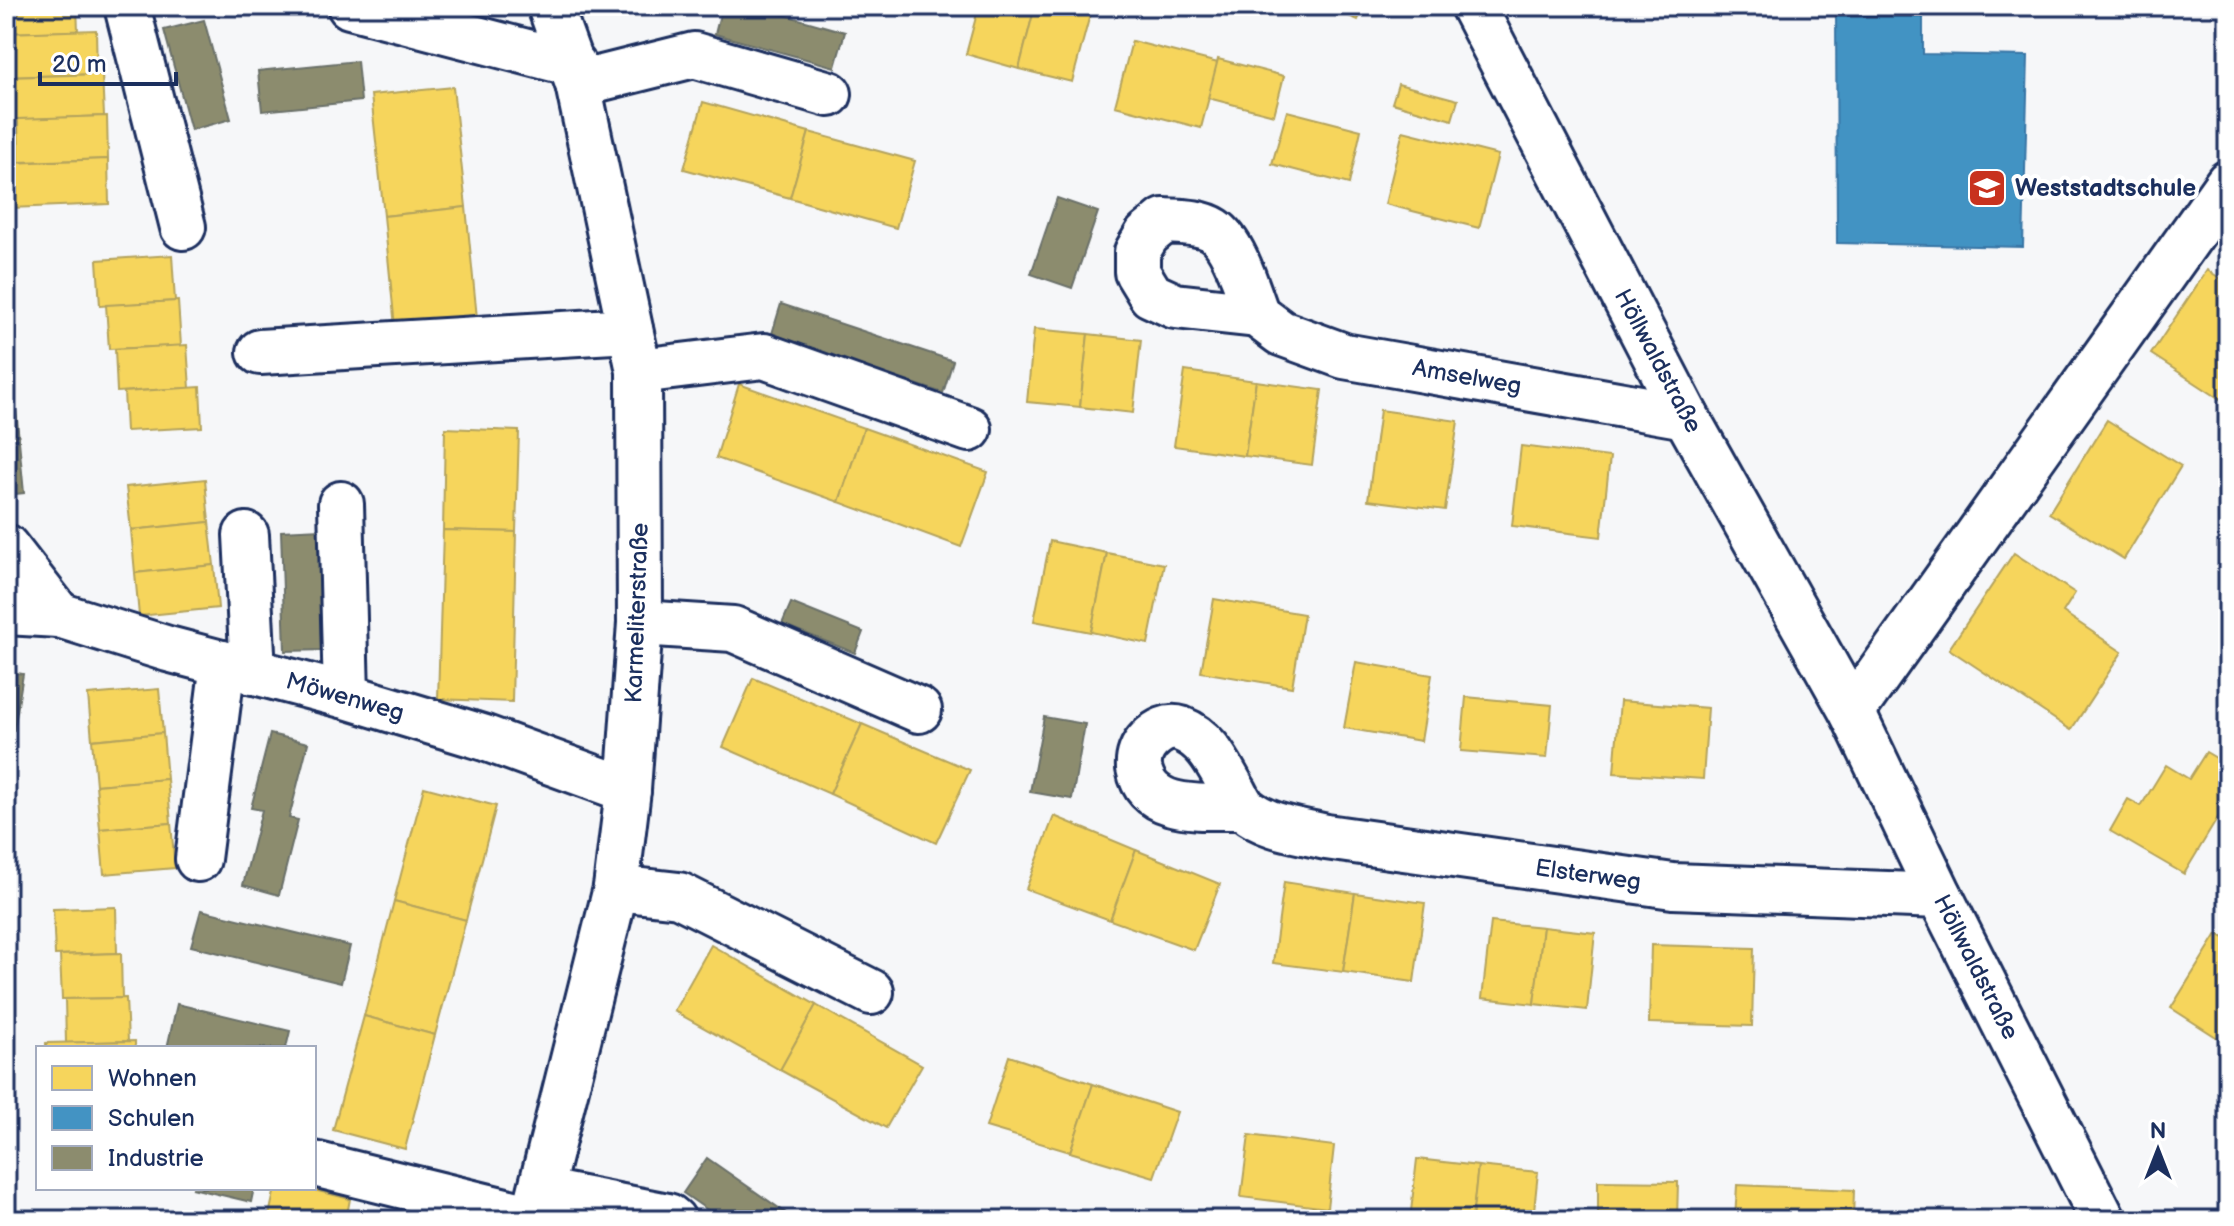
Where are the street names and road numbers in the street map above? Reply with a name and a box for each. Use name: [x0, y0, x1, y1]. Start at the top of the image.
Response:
street label: Höllwaldstraße: [1608, 284, 1708, 438]
street label: Amselweg: [1410, 353, 1524, 401]
street label: Karmeliterstraße: [619, 522, 655, 704]
street label: Möwenweg: [283, 666, 407, 728]
street label: Elsterweg: [1533, 853, 1643, 897]
street label: Höllwaldstraße: [1927, 890, 2025, 1044]

